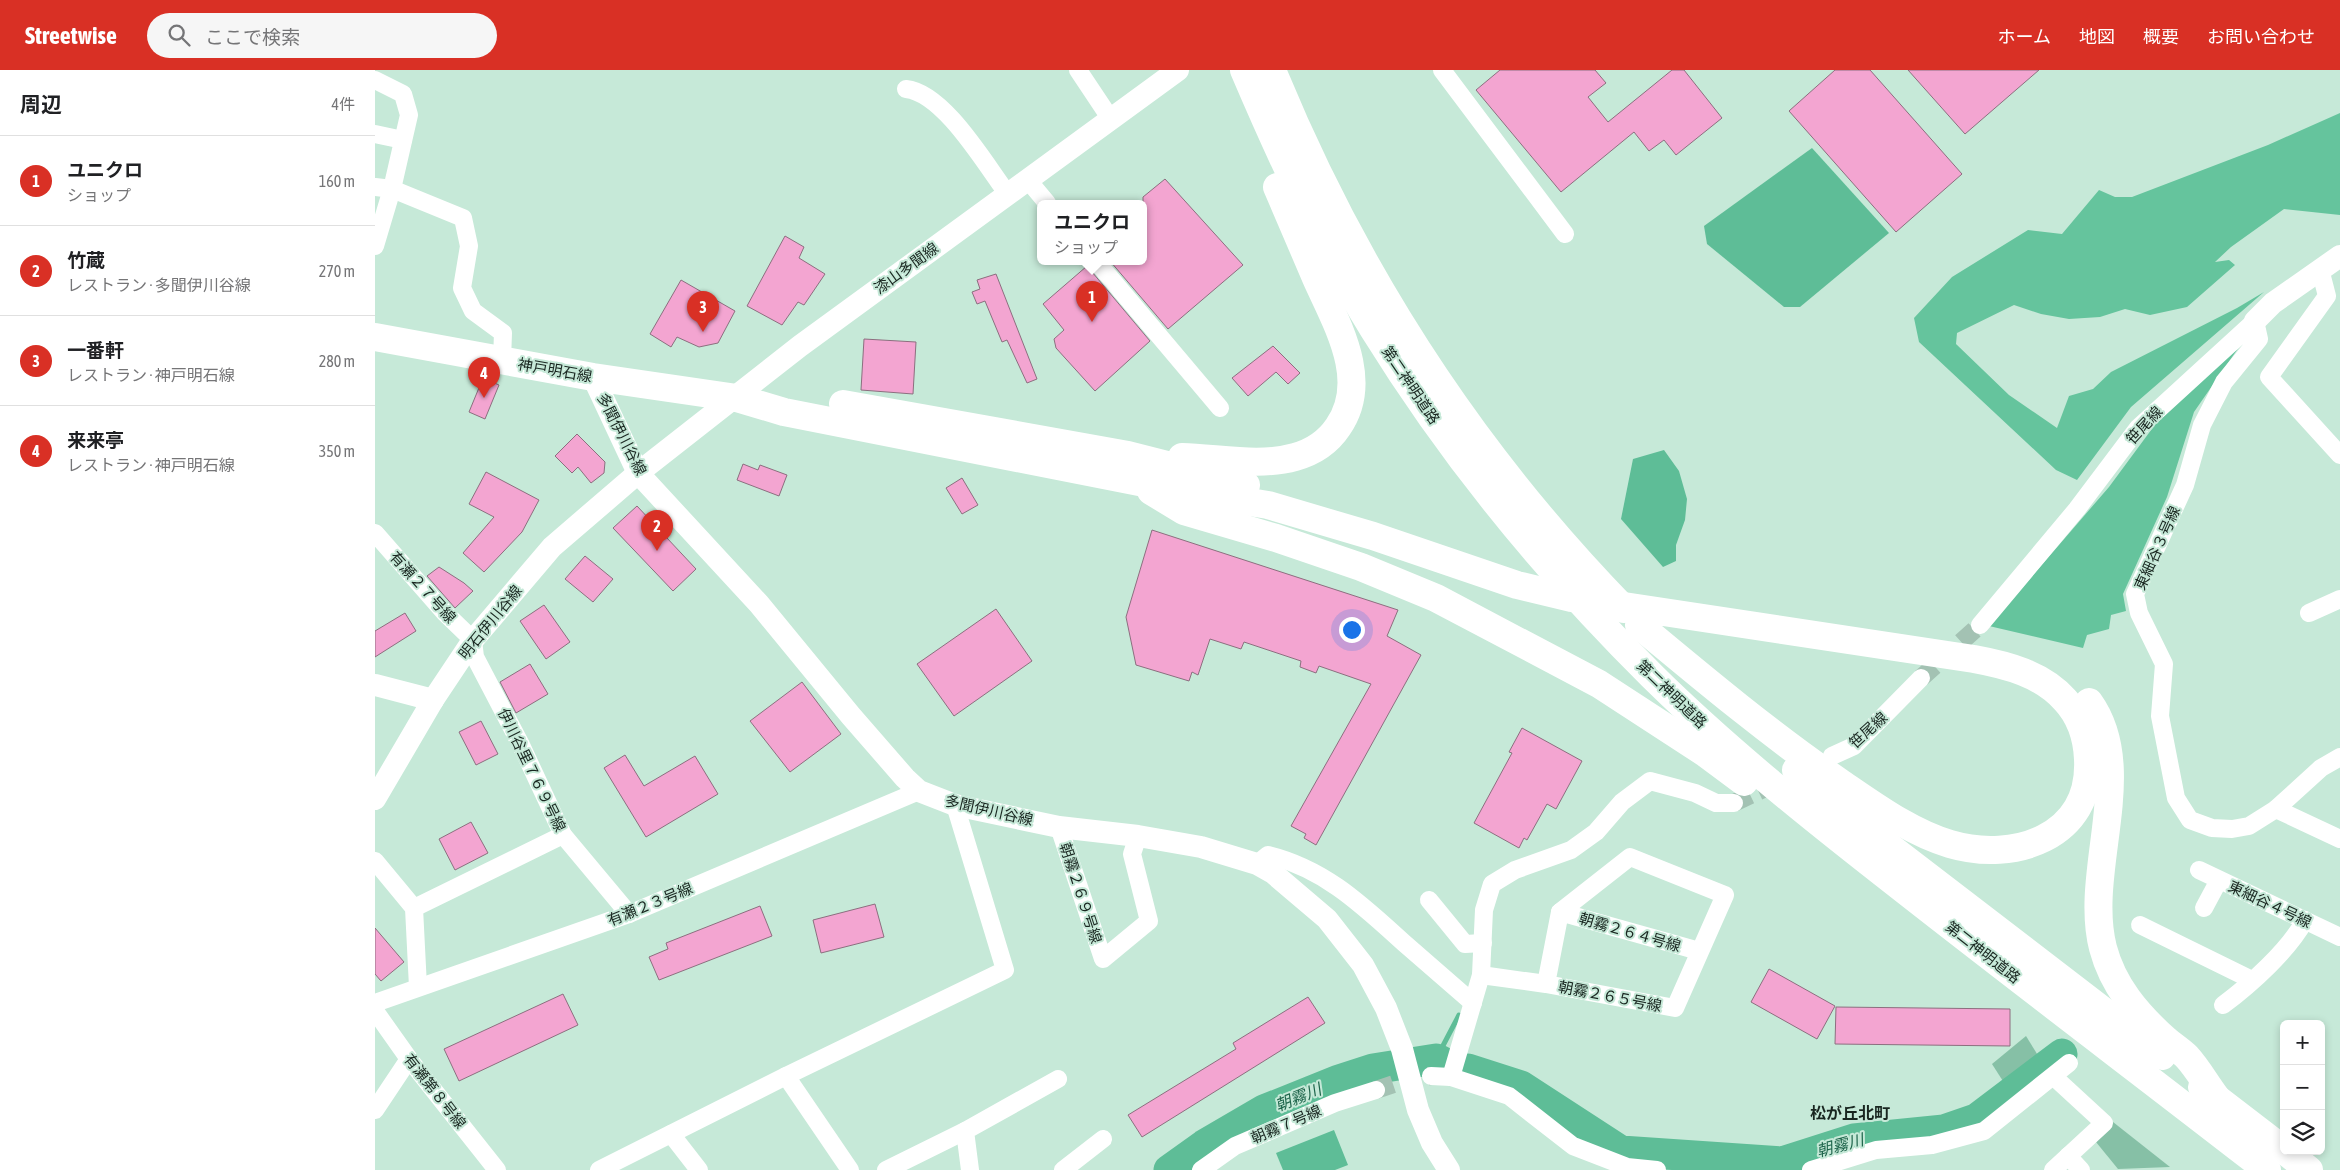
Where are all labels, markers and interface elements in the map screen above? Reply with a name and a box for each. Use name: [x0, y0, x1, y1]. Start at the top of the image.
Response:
search box: [147, 13, 497, 58]
icon: search: [165, 21, 193, 49]
text: Streetwise: [25, 22, 117, 49]
text: ここで検索: [205, 26, 300, 48]
text: ホーム: [1998, 26, 2051, 47]
text: 地図: [2079, 26, 2115, 47]
text: 概要: [2143, 26, 2179, 47]
text: お問い合わせ: [2207, 26, 2315, 47]
text: 周辺: [20, 92, 62, 116]
text: 4件: [331, 95, 355, 113]
text: ユニクロ: [67, 159, 143, 181]
text: 1: [32, 172, 40, 190]
text: 160 m: [319, 172, 355, 190]
text: ショップ: [67, 186, 131, 204]
popup: [1037, 200, 1147, 265]
text: ユニクロ: [1054, 211, 1130, 233]
text: ショップ: [1054, 238, 1118, 256]
street label: 漆山多聞線: [871, 239, 941, 297]
text: 竹蔵: [67, 249, 105, 271]
text: 2: [32, 262, 40, 280]
text: 270 m: [319, 262, 355, 280]
text: レストラン · 多聞伊川谷線: [67, 276, 251, 294]
pin: 1: [1076, 281, 1108, 322]
pin: 3: [687, 291, 719, 332]
text: 一番軒: [67, 339, 124, 361]
street label: 第二神明道路: [1379, 343, 1443, 427]
text: 3: [32, 352, 40, 370]
text: 280 m: [319, 352, 355, 370]
street label: 神戸明石線: [517, 355, 593, 385]
pin: 4: [468, 357, 500, 398]
text: レストラン · 神戸明石線: [67, 366, 235, 384]
street label: 多聞伊川谷線: [594, 390, 650, 478]
street label: 笹尾線: [2122, 403, 2166, 447]
text: 来来亭: [67, 429, 124, 451]
text: 4: [32, 442, 40, 460]
text: 350 m: [319, 442, 355, 460]
text: レストラン · 神戸明石線: [67, 456, 235, 474]
street label: 東細谷３号線: [2131, 503, 2183, 593]
pin: 2: [641, 510, 673, 551]
street label: 有瀬２７号線: [387, 548, 459, 626]
street label: 明石伊川谷線: [455, 582, 525, 662]
your location: [1339, 617, 1365, 643]
street label: 第二神明道路: [1634, 657, 1710, 731]
street label: 伊川谷里７６９号線: [495, 706, 569, 834]
street label: 笹尾線: [1846, 709, 1890, 751]
street label: 多聞伊川谷線: [943, 792, 1035, 828]
street label: 朝霧２６９号線: [1057, 840, 1105, 946]
street label: 東細谷４号線: [2226, 877, 2314, 931]
street label: 有瀬２３号線: [605, 879, 695, 929]
street label: 朝霧２６４号線: [1577, 909, 1683, 955]
street label: 第二神明道路: [1942, 918, 2024, 986]
street label: 朝霧２６５号線: [1557, 978, 1663, 1014]
map controls: [2280, 1020, 2325, 1155]
button: +: [2280, 1020, 2325, 1065]
street label: 有瀬第８号線: [401, 1050, 469, 1132]
button: −: [2280, 1065, 2325, 1110]
water label: 朝霧川: [1272, 1079, 1325, 1114]
street label: 朝霧７号線: [1248, 1102, 1324, 1146]
district label: 松が丘北町: [1810, 1104, 1890, 1122]
button: layers: [2280, 1110, 2325, 1155]
water label: 朝霧川: [1814, 1130, 1867, 1160]

